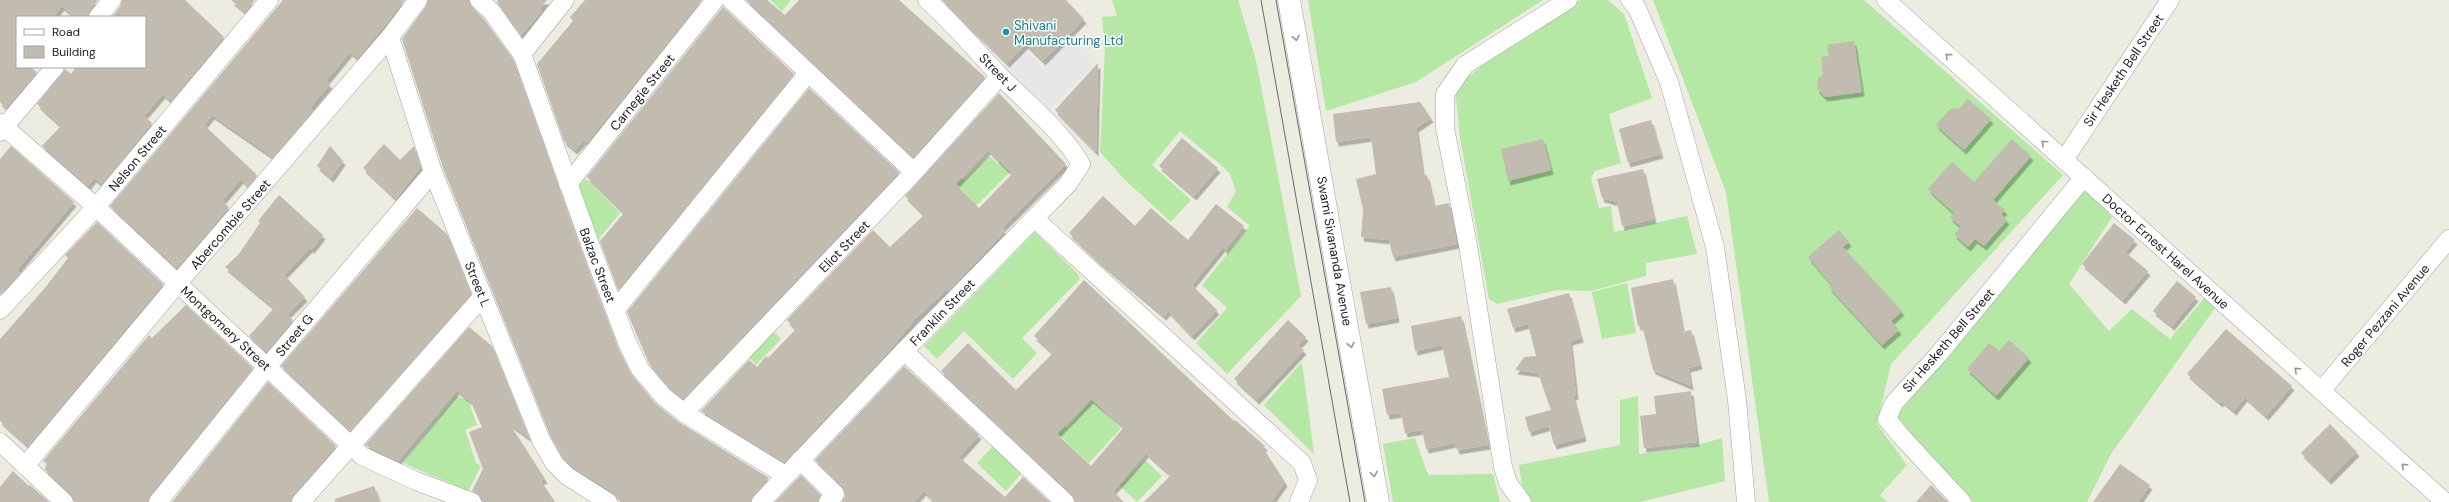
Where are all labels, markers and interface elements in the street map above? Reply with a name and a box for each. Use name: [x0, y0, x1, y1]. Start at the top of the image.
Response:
street label: Sir Hesketh Bell Street: [2079, 11, 2167, 130]
legend: [16, 16, 146, 68]
place label: Shivani Manufacturing Ltd: [1014, 17, 1123, 49]
text: Road: [52, 24, 80, 40]
marker: Shivani Manufacturing Ltd: [1001, 27, 1011, 37]
one-way arrow: [1291, 35, 1300, 41]
text: Building: [52, 44, 96, 60]
street label: Carnegie Street: [606, 50, 679, 134]
street label: Street J: [975, 50, 1020, 95]
one-way arrow: [1945, 53, 1952, 60]
street label: Nelson Street: [105, 122, 170, 195]
one-way arrow: [2041, 140, 2049, 147]
street label: Swami Sivananda Avenue: [1313, 175, 1356, 327]
street label: Abercombie Street: [186, 176, 274, 273]
street label: Doctor Ernest Harel Avenue: [2099, 190, 2233, 313]
street label: Eliot Street: [815, 217, 873, 276]
street label: Balzac Street: [576, 225, 620, 305]
street label: Street L: [461, 259, 494, 309]
street label: Roger Pezzani Avenue: [2337, 260, 2433, 370]
street label: Franklin Street: [906, 275, 979, 349]
street label: Montgomery Street: [177, 282, 274, 375]
street label: Sir Hesketh Bell Street: [1899, 285, 1998, 396]
street label: Street G: [272, 311, 317, 360]
one-way arrow: [1347, 342, 1355, 349]
one-way arrow: [2294, 367, 2302, 374]
one-way arrow: [2402, 463, 2409, 470]
one-way arrow: [1369, 470, 1378, 477]

